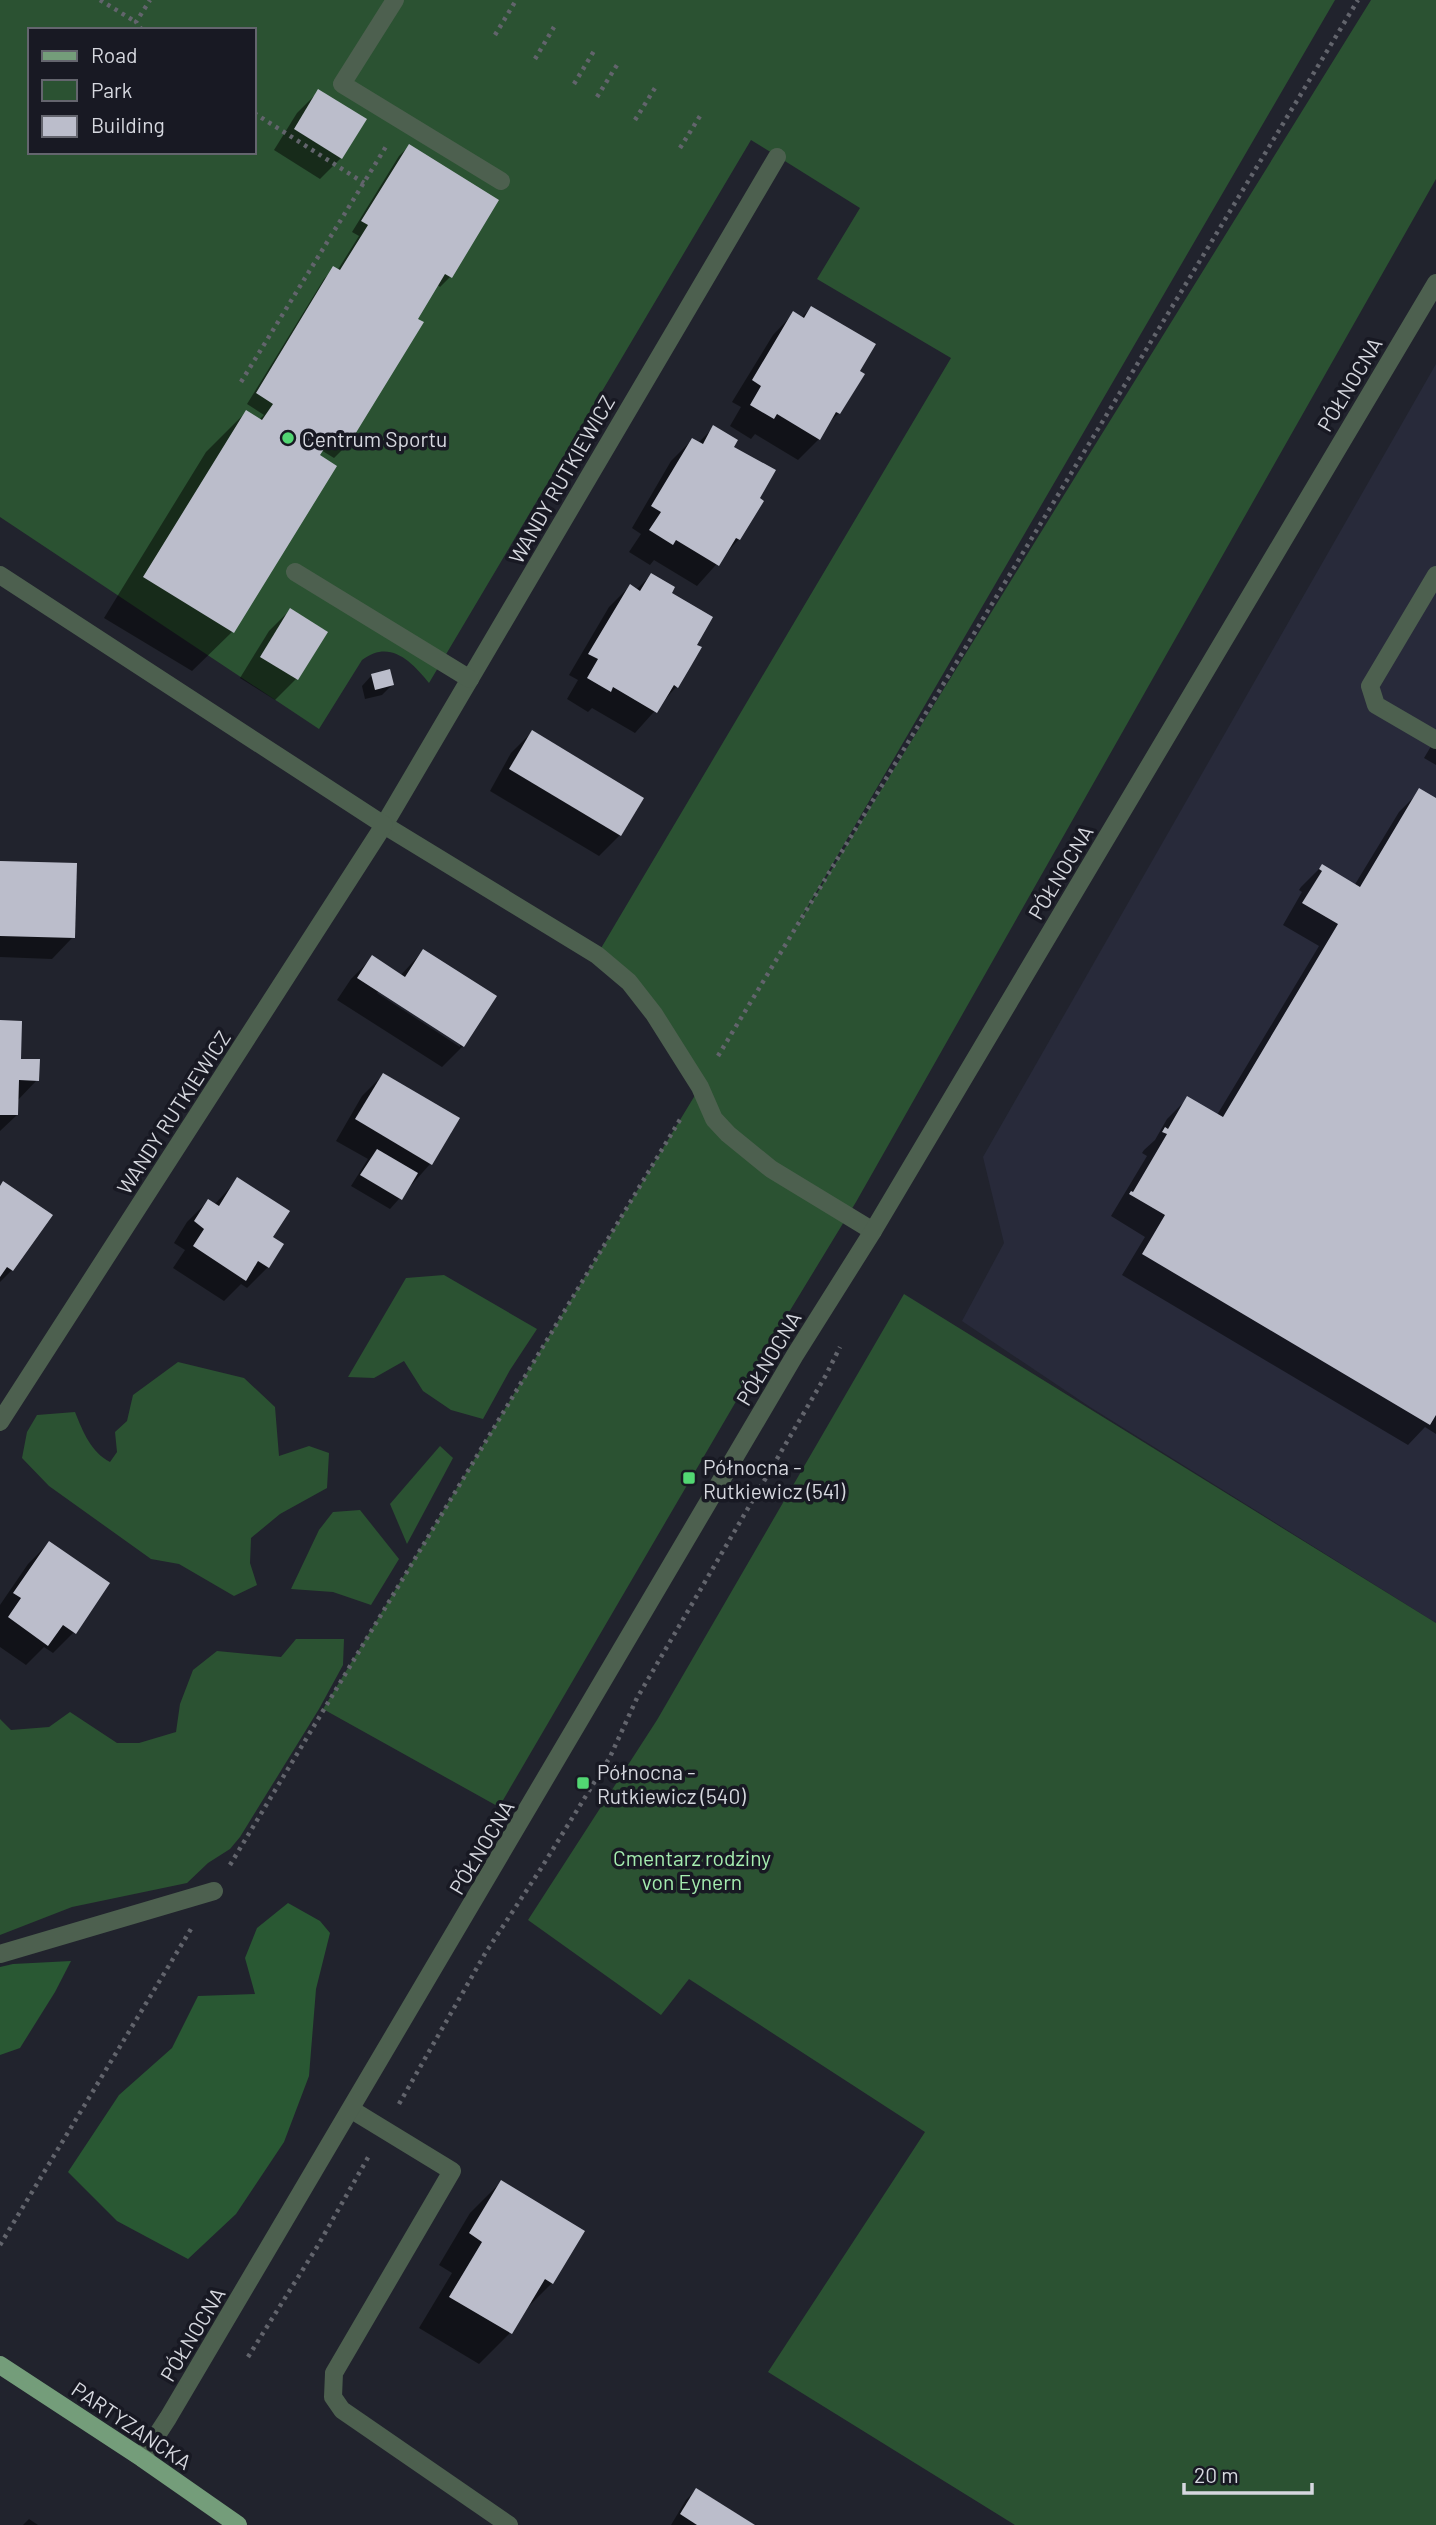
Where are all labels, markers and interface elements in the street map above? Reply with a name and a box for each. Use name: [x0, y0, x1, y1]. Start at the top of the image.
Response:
legend: [28, 28, 256, 154]
text: Road: [91, 42, 137, 67]
text: Park: [91, 77, 132, 102]
text: Building: [91, 112, 165, 137]
street label: PÓŁNOCNA: [1311, 332, 1387, 435]
street label: WANDY RUTKIEWICZ: [503, 391, 619, 567]
place label: Centrum Sportu: [302, 426, 447, 451]
marker: Centrum Sportu: [280, 430, 296, 446]
street label: PÓŁNOCNA: [1022, 820, 1098, 923]
street label: WANDY RUTKIEWICZ: [111, 1026, 235, 1198]
street label: PÓŁNOCNA: [730, 1306, 806, 1409]
place label: Północna - Rutkiewicz (541): [703, 1454, 846, 1503]
marker: Północna - Rutkiewicz (541): [681, 1470, 697, 1486]
place label: Północna - Rutkiewicz (540): [597, 1759, 746, 1808]
marker: Północna - Rutkiewicz (540): [575, 1775, 591, 1791]
street label: PÓŁNOCNA: [443, 1795, 519, 1898]
park label: Cmentarz rodziny von Eynern: [613, 1845, 771, 1894]
street label: PÓŁNOCNA: [154, 2282, 230, 2385]
street label: PARTYZANCKA: [67, 2376, 197, 2474]
scale bar: [1184, 2452, 1312, 2496]
text: 20 m: [1194, 2462, 1239, 2487]

